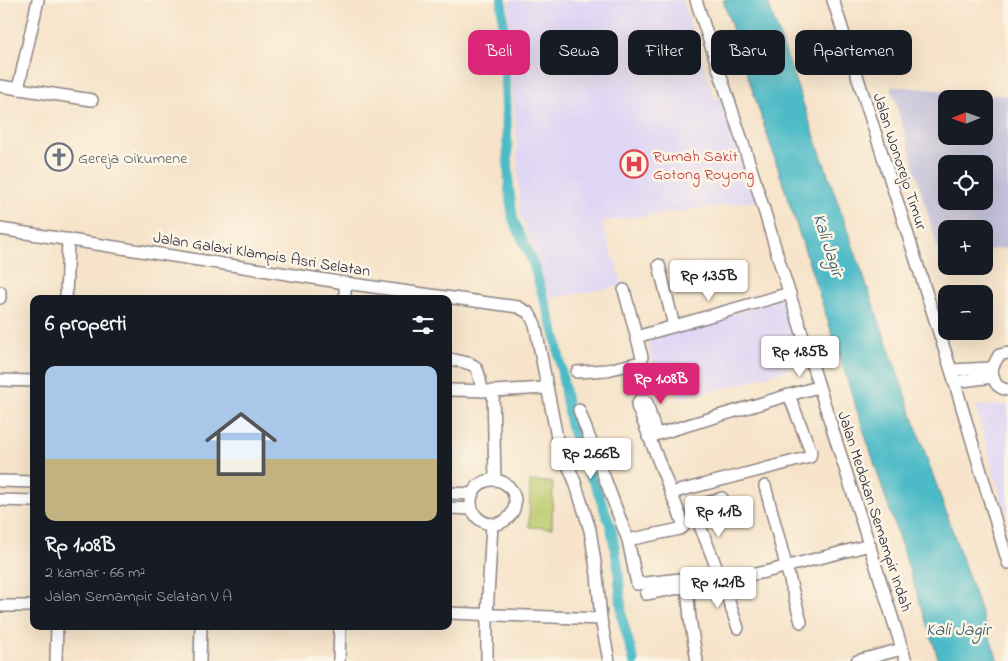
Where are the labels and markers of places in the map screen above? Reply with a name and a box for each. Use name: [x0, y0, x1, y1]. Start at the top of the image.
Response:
church icon: Gereja Oikumene: [44, 142, 74, 172]
place label: Rumah Sakit Gotong Royong: [653, 145, 754, 187]
place label: Gereja Oikumene: [78, 147, 188, 171]
hospital icon: Rumah Sakit Gotong Royong: [619, 149, 649, 179]
pin: Rp 1.35B: [657, 260, 761, 302]
pin: Rp 1.85B: [748, 336, 852, 378]
pin: Rp 1.08B: [609, 362, 713, 405]
pin: Rp 2.66B: [539, 438, 643, 480]
pin: Rp 1.1B: [673, 496, 765, 538]
pin: Rp 1.21B: [666, 566, 770, 609]

